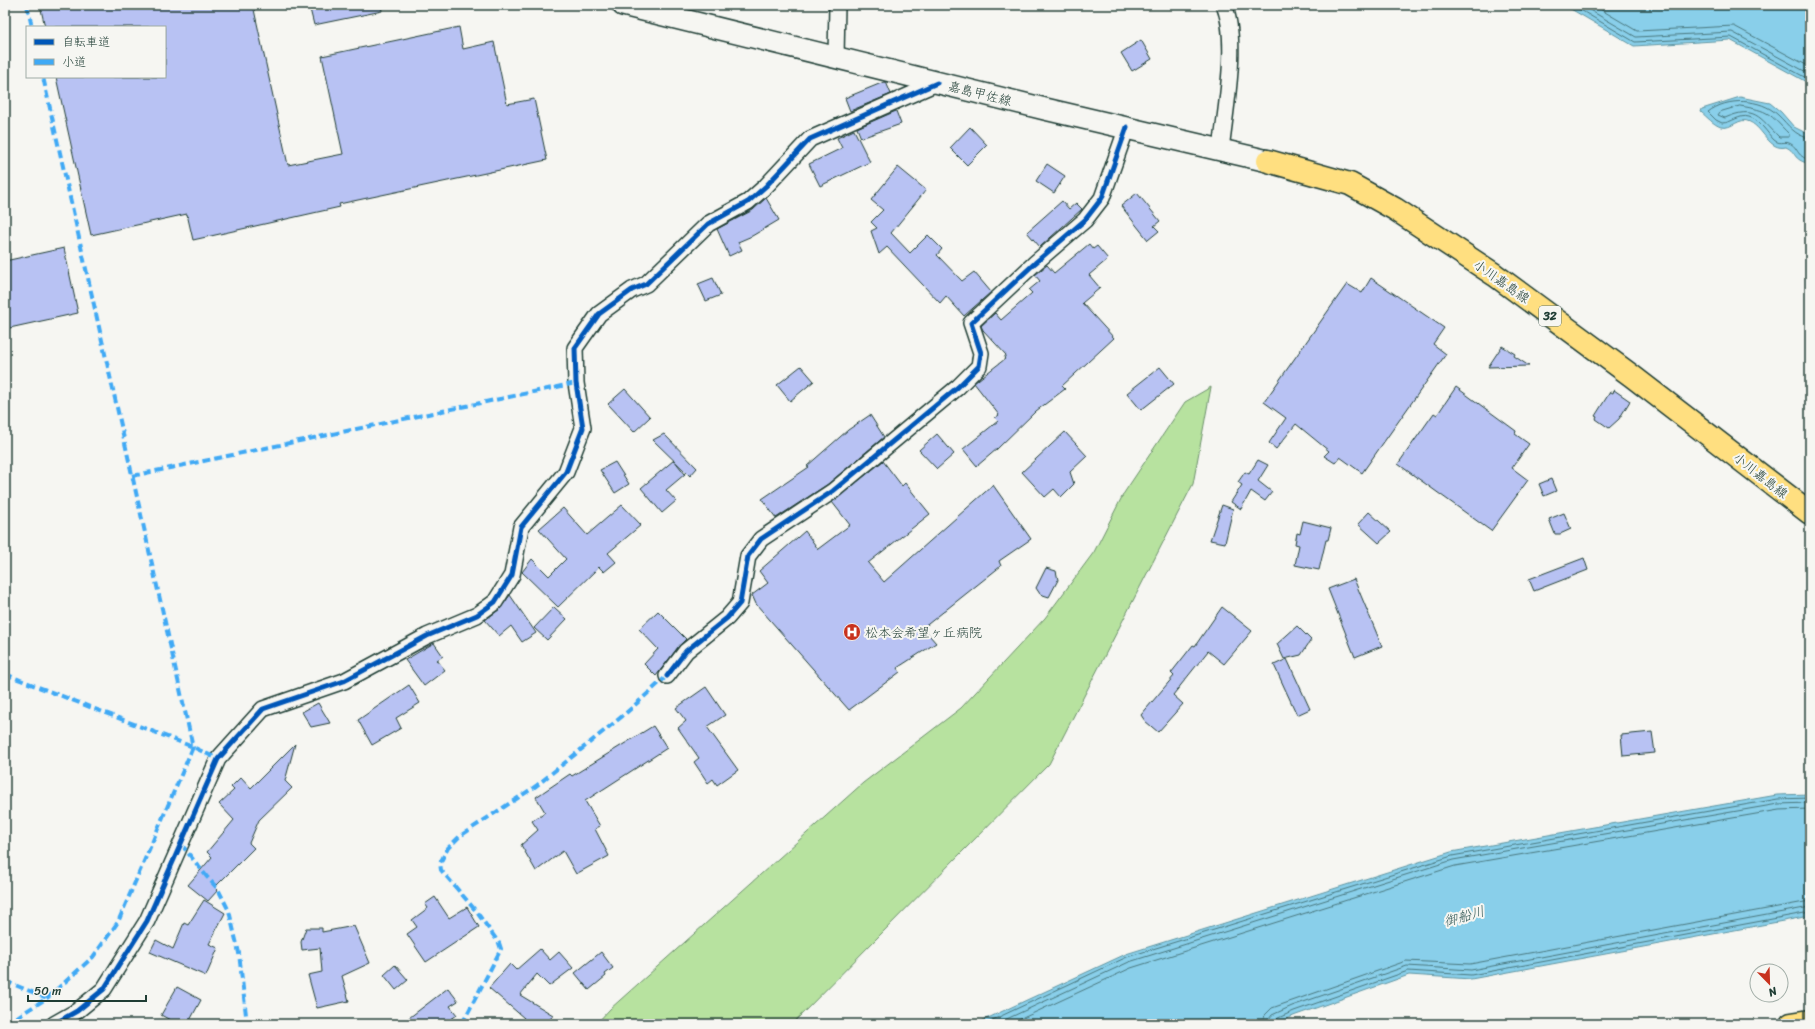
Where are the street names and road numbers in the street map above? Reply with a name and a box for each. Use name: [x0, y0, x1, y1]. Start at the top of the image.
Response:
street label: 嘉島甲佐線: [946, 74, 1015, 113]
street label: 小川嘉島線: [1468, 253, 1536, 310]
road number: 32: [1539, 306, 1561, 326]
street label: 小川嘉島線: [1728, 446, 1794, 505]

